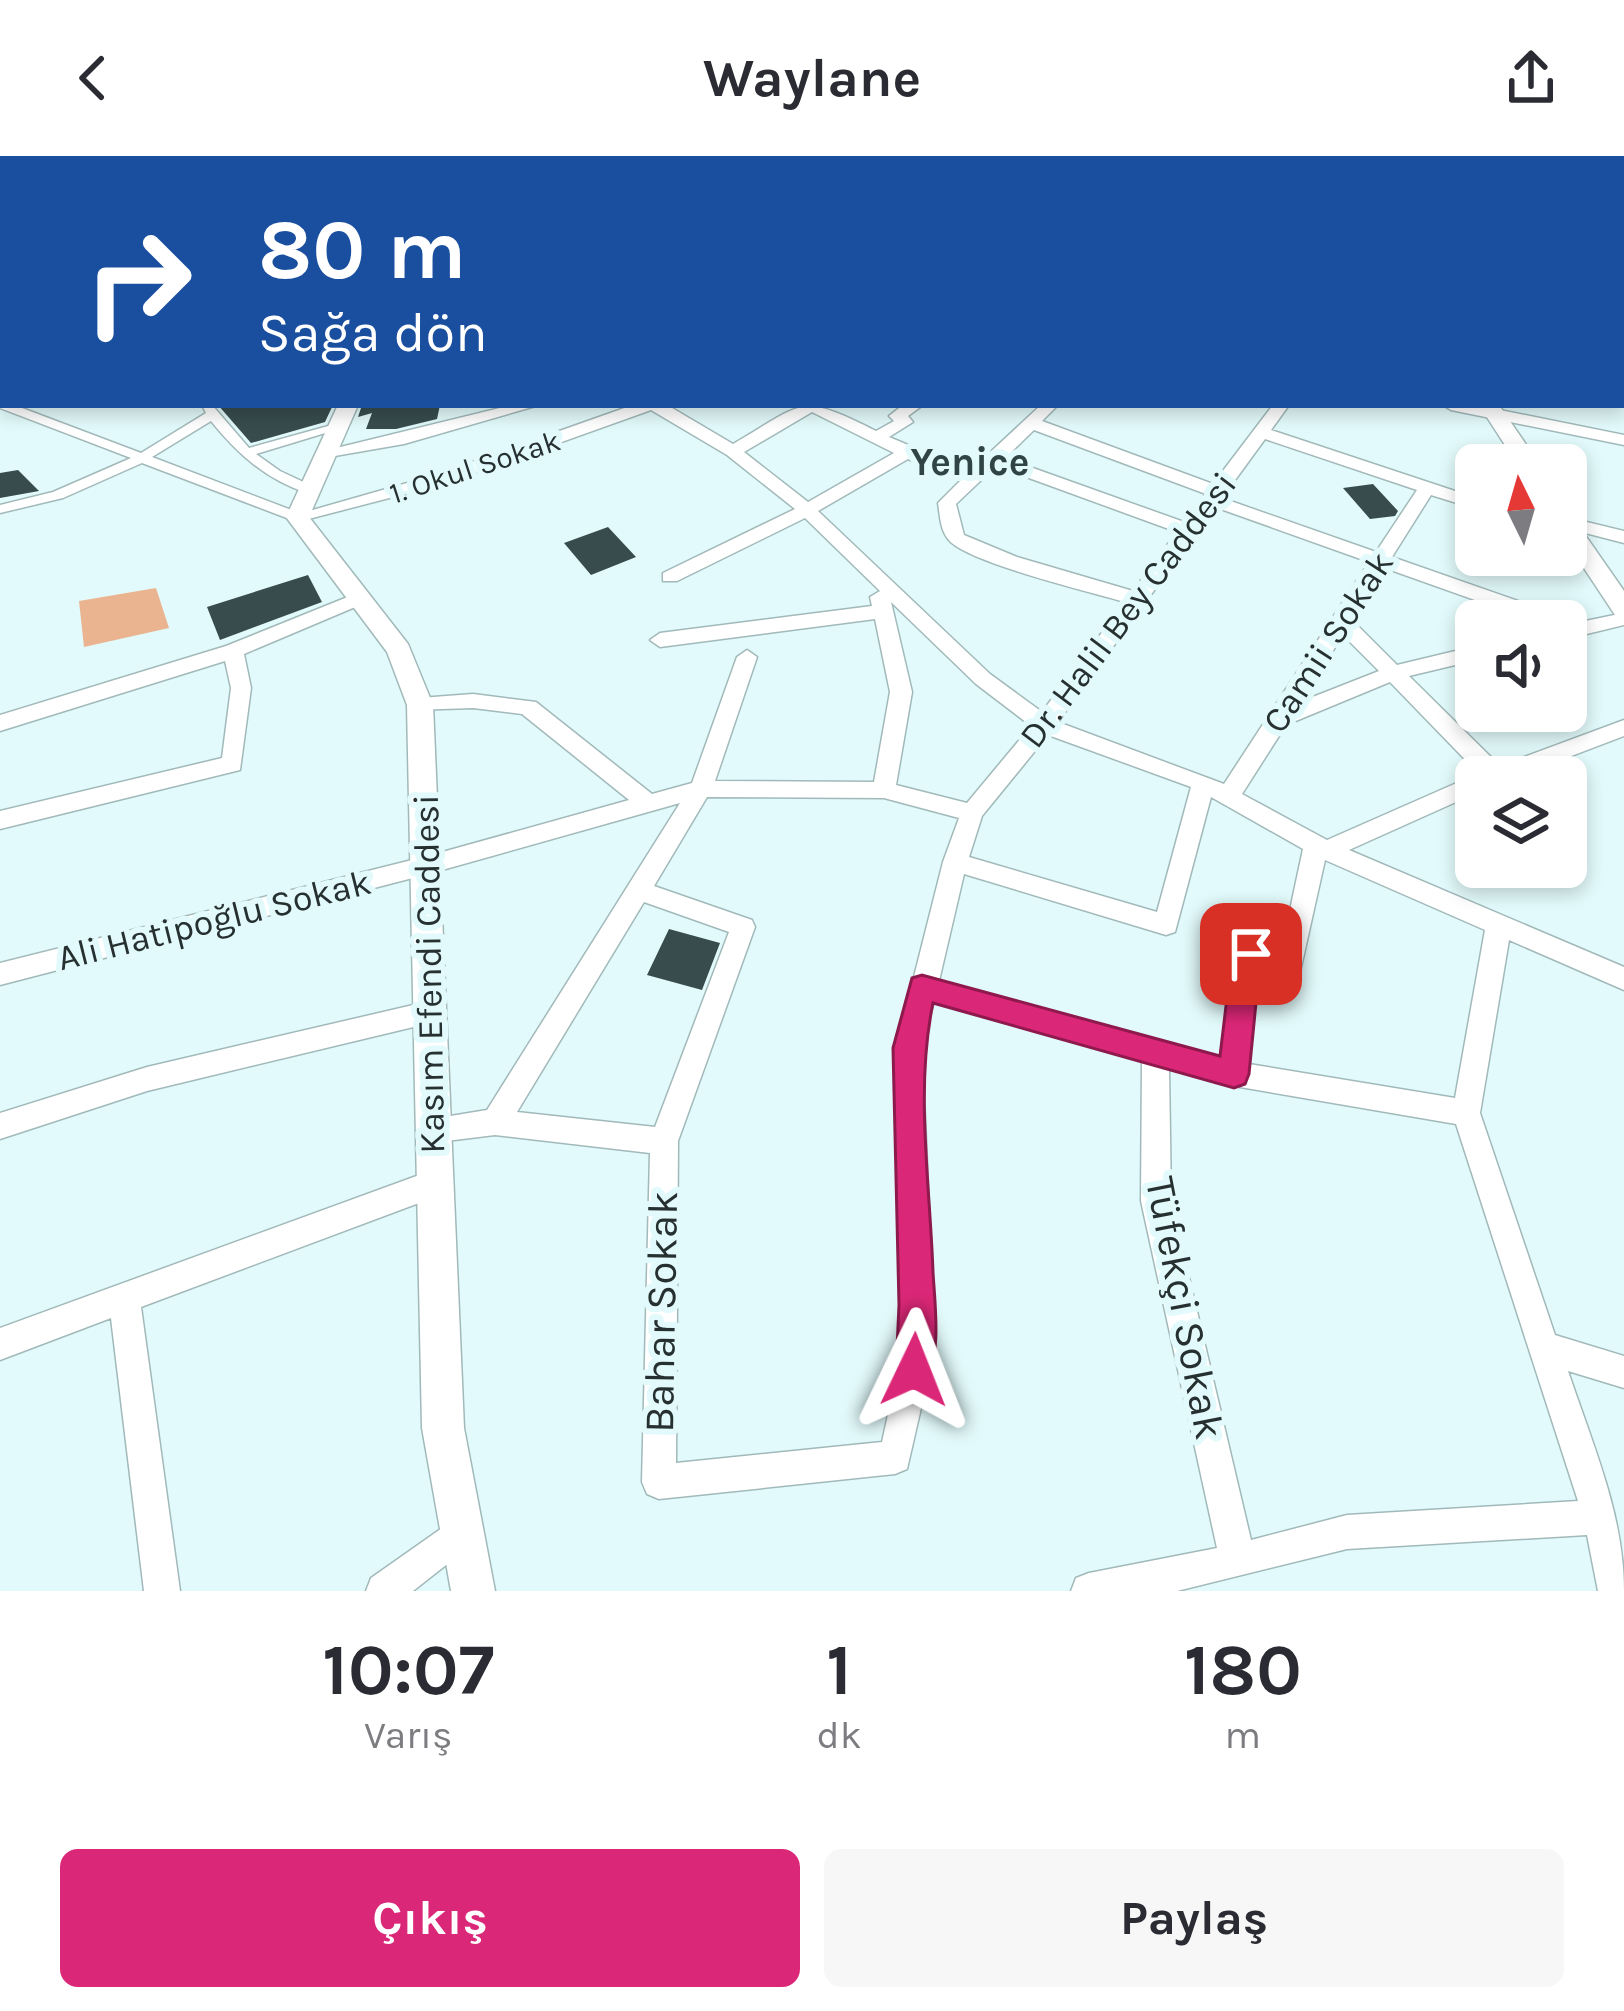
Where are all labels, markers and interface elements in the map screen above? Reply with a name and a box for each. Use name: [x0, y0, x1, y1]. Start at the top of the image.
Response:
icon: back: [60, 45, 126, 111]
icon: share: [1498, 45, 1564, 111]
text: Waylane: [703, 46, 921, 110]
text: 80 m: [258, 201, 466, 299]
icon: right: [60, 204, 216, 360]
text: Sağa dön: [258, 301, 488, 365]
street label: 1. Okul Sokak: [385, 422, 565, 512]
district label: Yenice: [911, 439, 1029, 485]
north arrow: [1455, 444, 1587, 576]
map controls: [1455, 444, 1587, 888]
street label: Dr. Halil Bey Caddesi: [1011, 464, 1245, 756]
street label: Camii Sokak: [1254, 544, 1402, 740]
button: sound: [1455, 600, 1587, 732]
button: layers: [1455, 756, 1587, 888]
street label: Kasım Efendi Caddesi: [405, 794, 453, 1154]
street label: Ali Hatipoğlu Sokak: [53, 861, 375, 979]
pin: [1200, 903, 1302, 1005]
icon: arrive: [1218, 921, 1284, 987]
street label: Tüfekçi Sokak: [1135, 1173, 1235, 1443]
street label: Bahar Sokak: [634, 1191, 688, 1433]
position arrow: [851, 1307, 977, 1433]
text: 10:07: [322, 1628, 494, 1712]
text: 1: [826, 1628, 852, 1712]
text: 180: [1184, 1628, 1302, 1712]
text: Varış: [364, 1712, 452, 1758]
text: dk: [817, 1712, 862, 1758]
text: m: [1225, 1712, 1261, 1758]
button: Çıkış: [60, 1849, 800, 1987]
button: Paylaş: [824, 1849, 1564, 1987]

